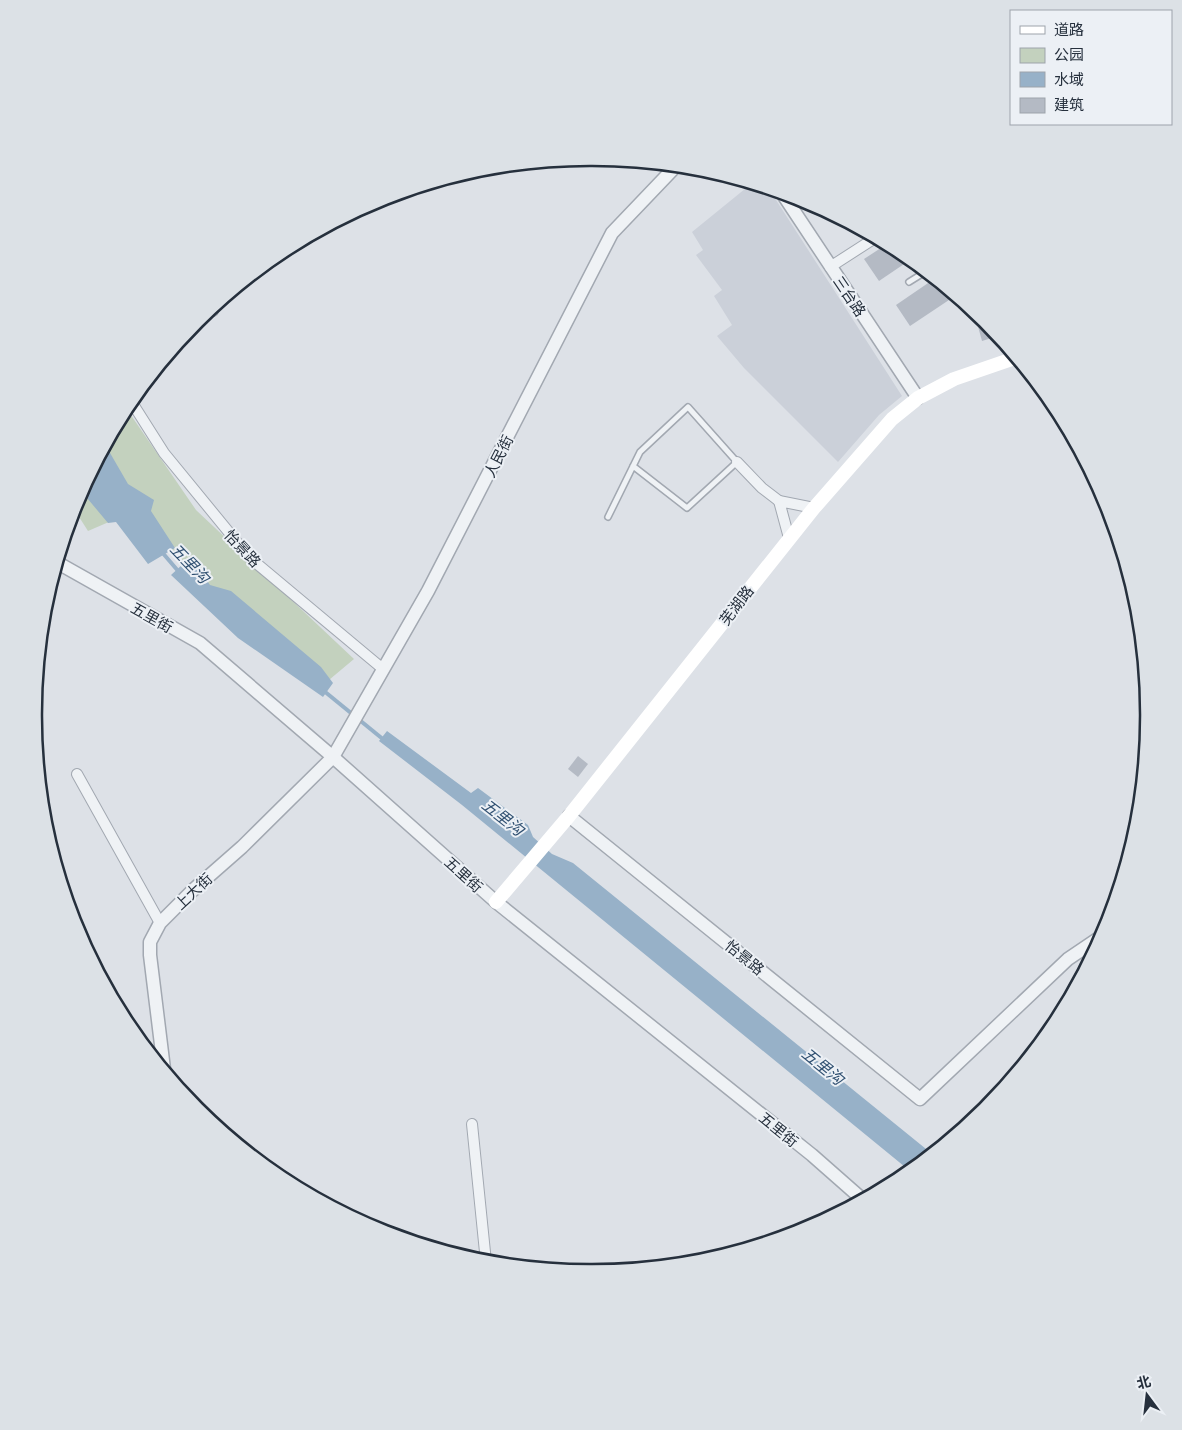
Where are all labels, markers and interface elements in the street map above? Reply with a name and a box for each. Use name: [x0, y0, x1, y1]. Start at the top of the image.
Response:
legend: [1010, 10, 1172, 125]
text: 道路: [1054, 19, 1084, 39]
text: 公园: [1054, 44, 1084, 64]
text: 水域: [1054, 69, 1084, 89]
text: 建筑: [1054, 94, 1084, 114]
street label: 三台路: [829, 272, 871, 320]
street label: 人民街: [479, 431, 517, 481]
street label: 怡景路: [220, 525, 266, 571]
water label: 五里沟: [165, 538, 216, 589]
street label: 芜湖路: [714, 581, 758, 629]
street label: 五里街: [127, 597, 177, 637]
water label: 五里沟: [477, 794, 530, 842]
street label: 五里街: [441, 852, 487, 896]
street label: 上大街: [170, 868, 216, 914]
street label: 怡景路: [721, 935, 769, 979]
water label: 五里沟: [797, 1042, 850, 1091]
street label: 五里街: [755, 1107, 803, 1151]
north arrow: [1122, 1370, 1172, 1420]
text: 北: [1134, 1371, 1153, 1393]

